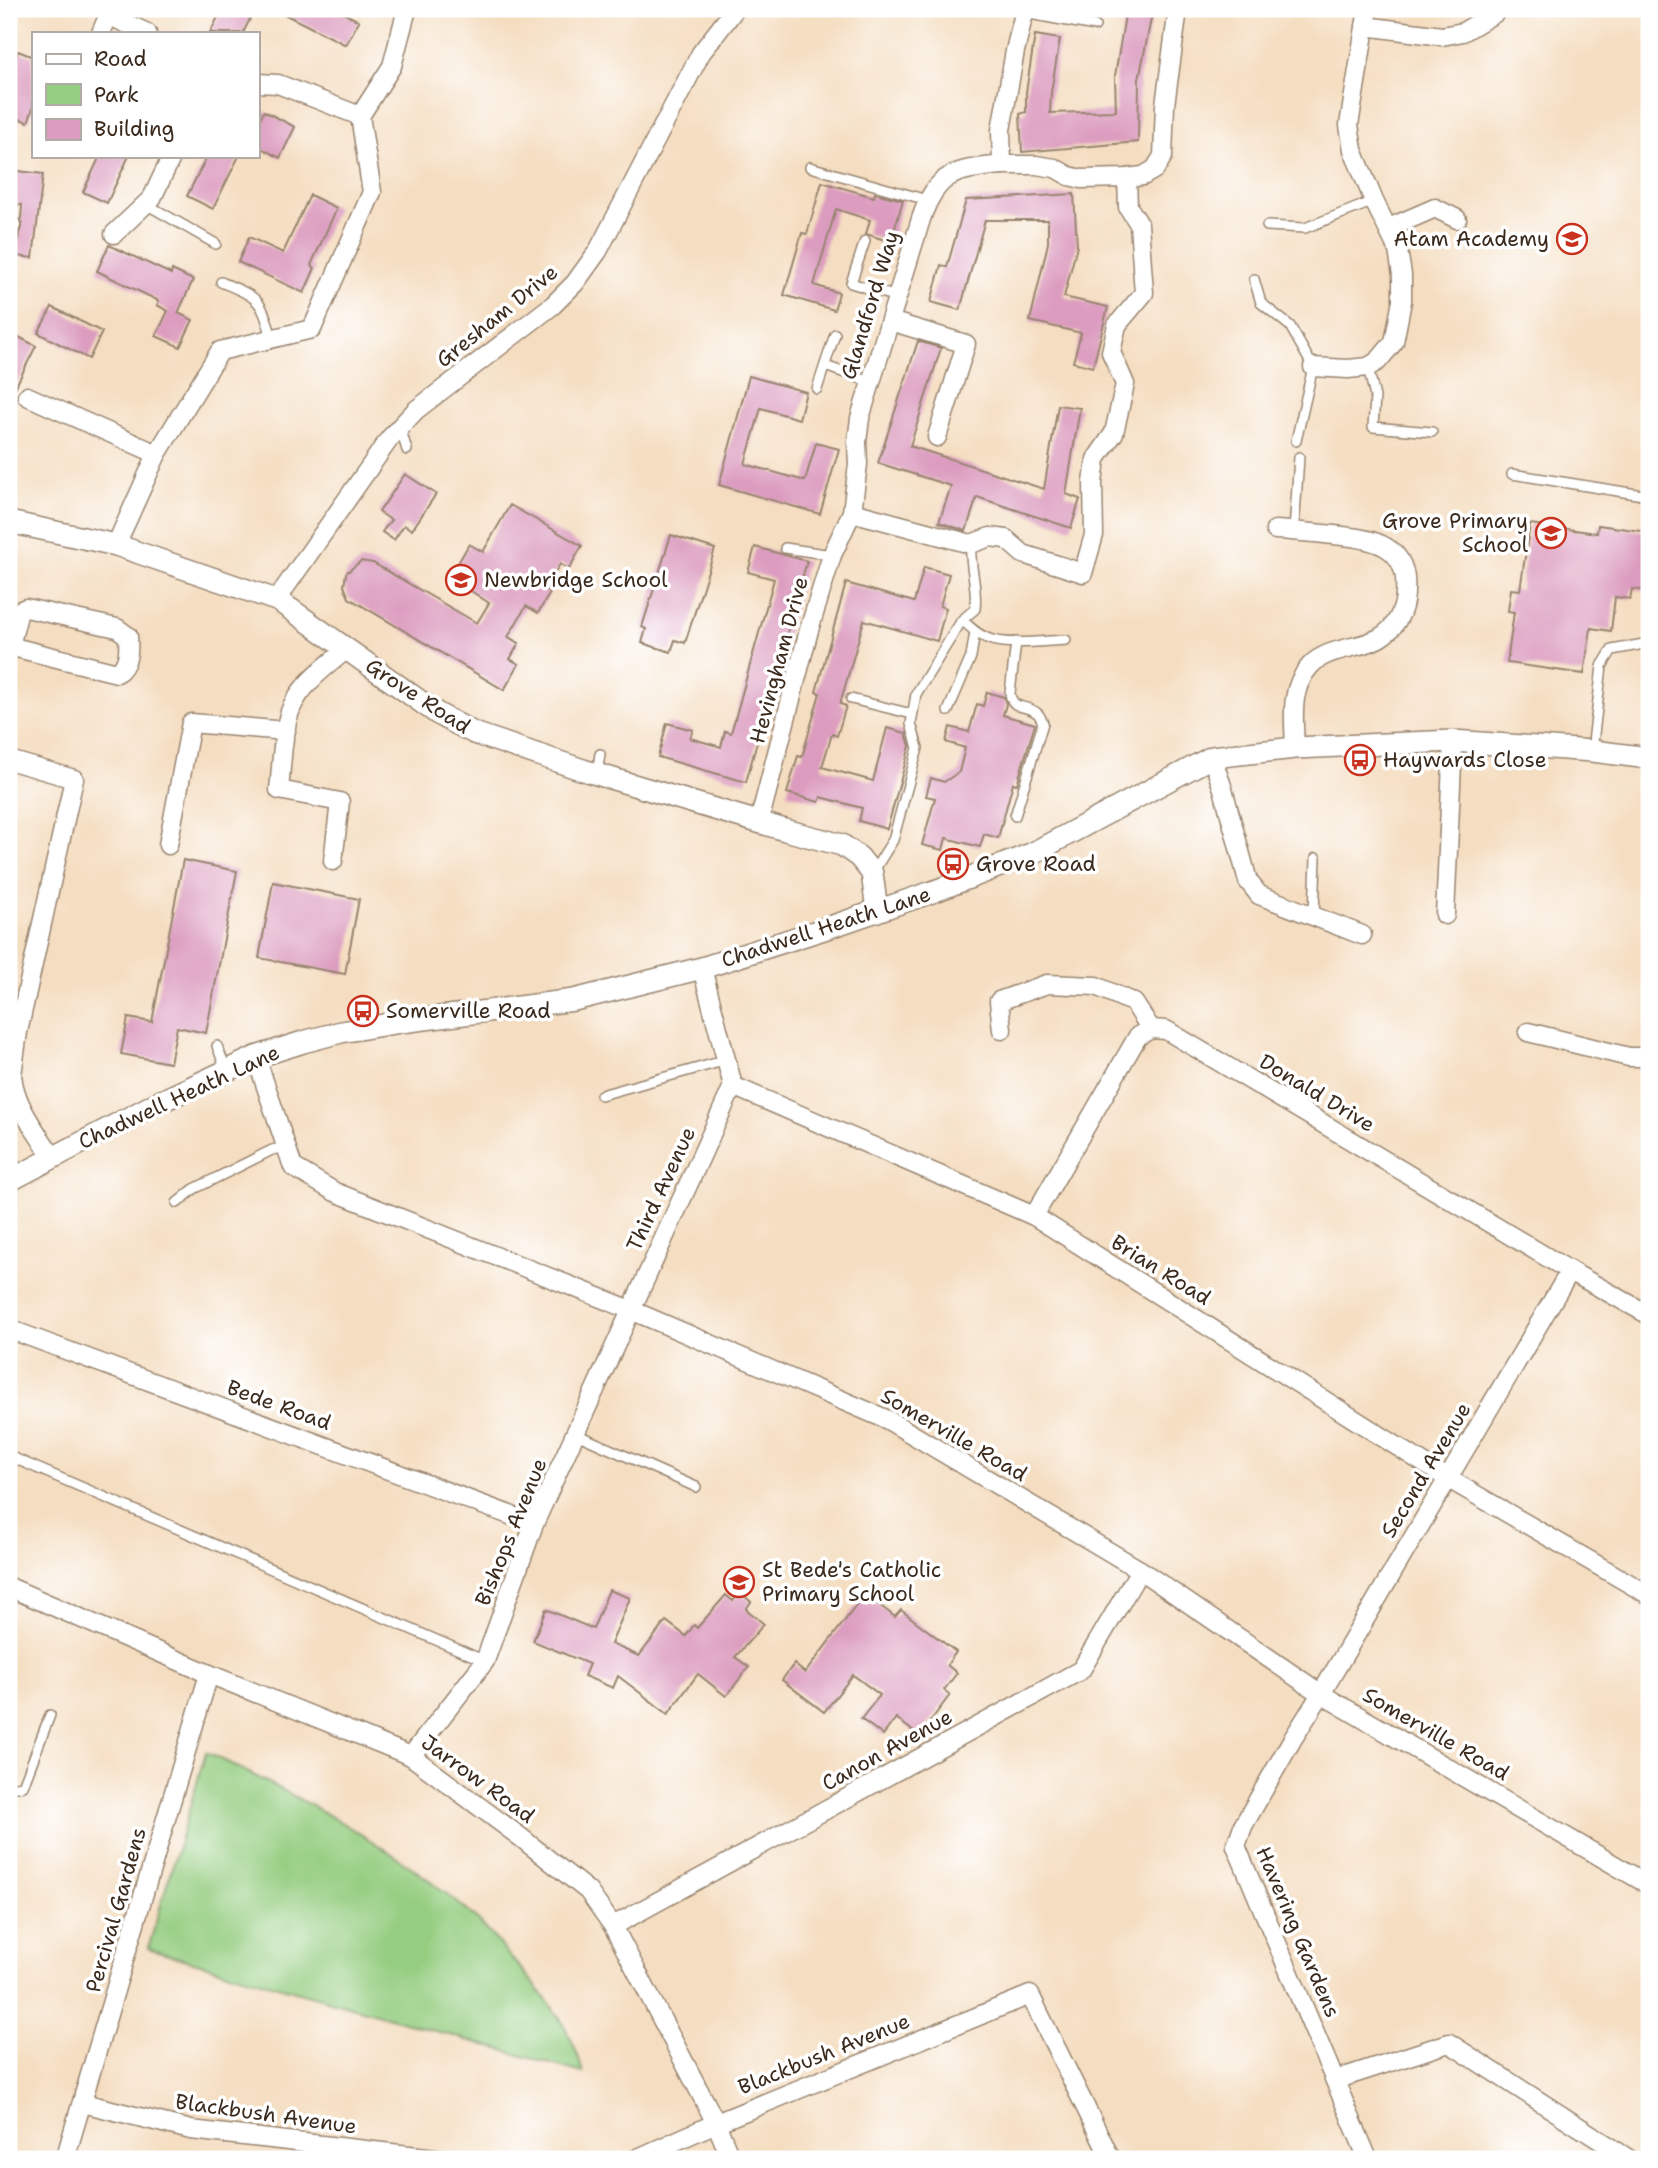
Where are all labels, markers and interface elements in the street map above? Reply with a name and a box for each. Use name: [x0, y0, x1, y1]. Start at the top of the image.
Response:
legend: [32, 32, 259, 158]
text: Road: [94, 45, 147, 73]
text: Park: [94, 81, 139, 109]
text: Building: [94, 115, 174, 143]
school or university icon: Atam Academy: [1555, 222, 1589, 256]
place label: Atam Academy: [1394, 225, 1549, 253]
street label: Glandford Way: [834, 227, 906, 383]
street label: Gresham Drive: [430, 258, 564, 374]
place label: Grove Primary School: [1382, 507, 1529, 559]
school or university icon: Grove Primary School: [1534, 516, 1568, 550]
school or university icon: Newbridge School: [444, 563, 478, 597]
place label: Newbridge School: [484, 566, 668, 594]
street label: Hevingham Drive: [743, 573, 815, 747]
street label: Grove Road: [360, 652, 476, 740]
bus stop icon: Haywards Close: [1343, 743, 1377, 777]
place label: Haywards Close: [1383, 746, 1547, 774]
bus stop icon: Grove Road: [936, 847, 970, 881]
place label: Grove Road: [976, 850, 1096, 878]
street label: Chadwell Heath Lane: [718, 880, 934, 974]
bus stop icon: Somerville Road: [346, 994, 380, 1028]
place label: Somerville Road: [386, 997, 551, 1025]
street label: Chadwell Heath Lane: [74, 1038, 284, 1156]
street label: Donald Drive: [1254, 1047, 1380, 1139]
street label: Third Avenue: [620, 1122, 702, 1256]
street label: Brian Road: [1106, 1228, 1216, 1312]
street label: Bede Road: [223, 1373, 335, 1437]
street label: Somerville Road: [876, 1382, 1032, 1488]
street label: Second Avenue: [1375, 1397, 1477, 1543]
street label: Bishops Avenue: [469, 1454, 553, 1610]
place label: St Bede's Catholic Primary School: [762, 1556, 941, 1608]
school or university icon: St Bede's Catholic Primary School: [722, 1565, 756, 1599]
street label: Somerville Road: [1358, 1681, 1514, 1787]
street label: Canon Avenue: [817, 1703, 957, 1797]
street label: Jarrow Road: [416, 1728, 540, 1830]
street label: Percival Gardens: [79, 1824, 153, 1996]
street label: Havering Gardens: [1249, 1842, 1347, 2022]
street label: Blackbush Avenue: [734, 2007, 914, 2101]
street label: Blackbush Avenue: [174, 2087, 358, 2141]

